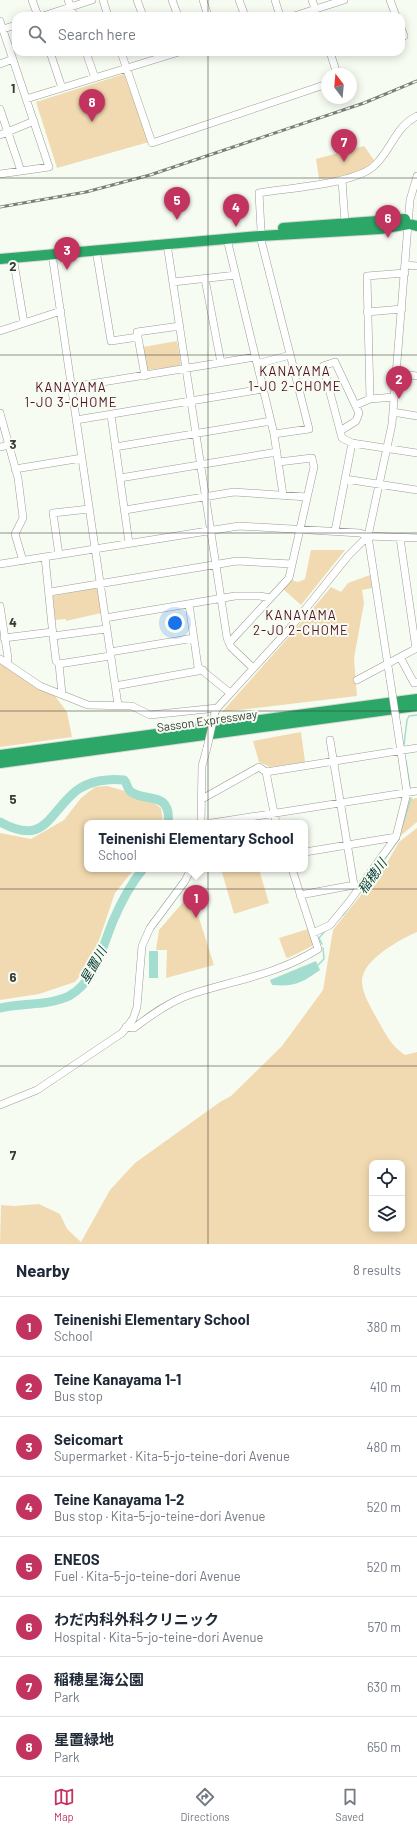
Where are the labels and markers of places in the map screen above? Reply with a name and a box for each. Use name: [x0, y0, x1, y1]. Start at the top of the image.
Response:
pin: 8: [79, 89, 105, 122]
pin: 7: [331, 129, 357, 162]
pin: 5: [164, 187, 190, 220]
pin: 4: [223, 194, 249, 227]
pin: 6: [375, 205, 401, 238]
pin: 3: [54, 237, 80, 270]
pin: 2: [386, 366, 412, 399]
pin: 1: [183, 885, 209, 918]

